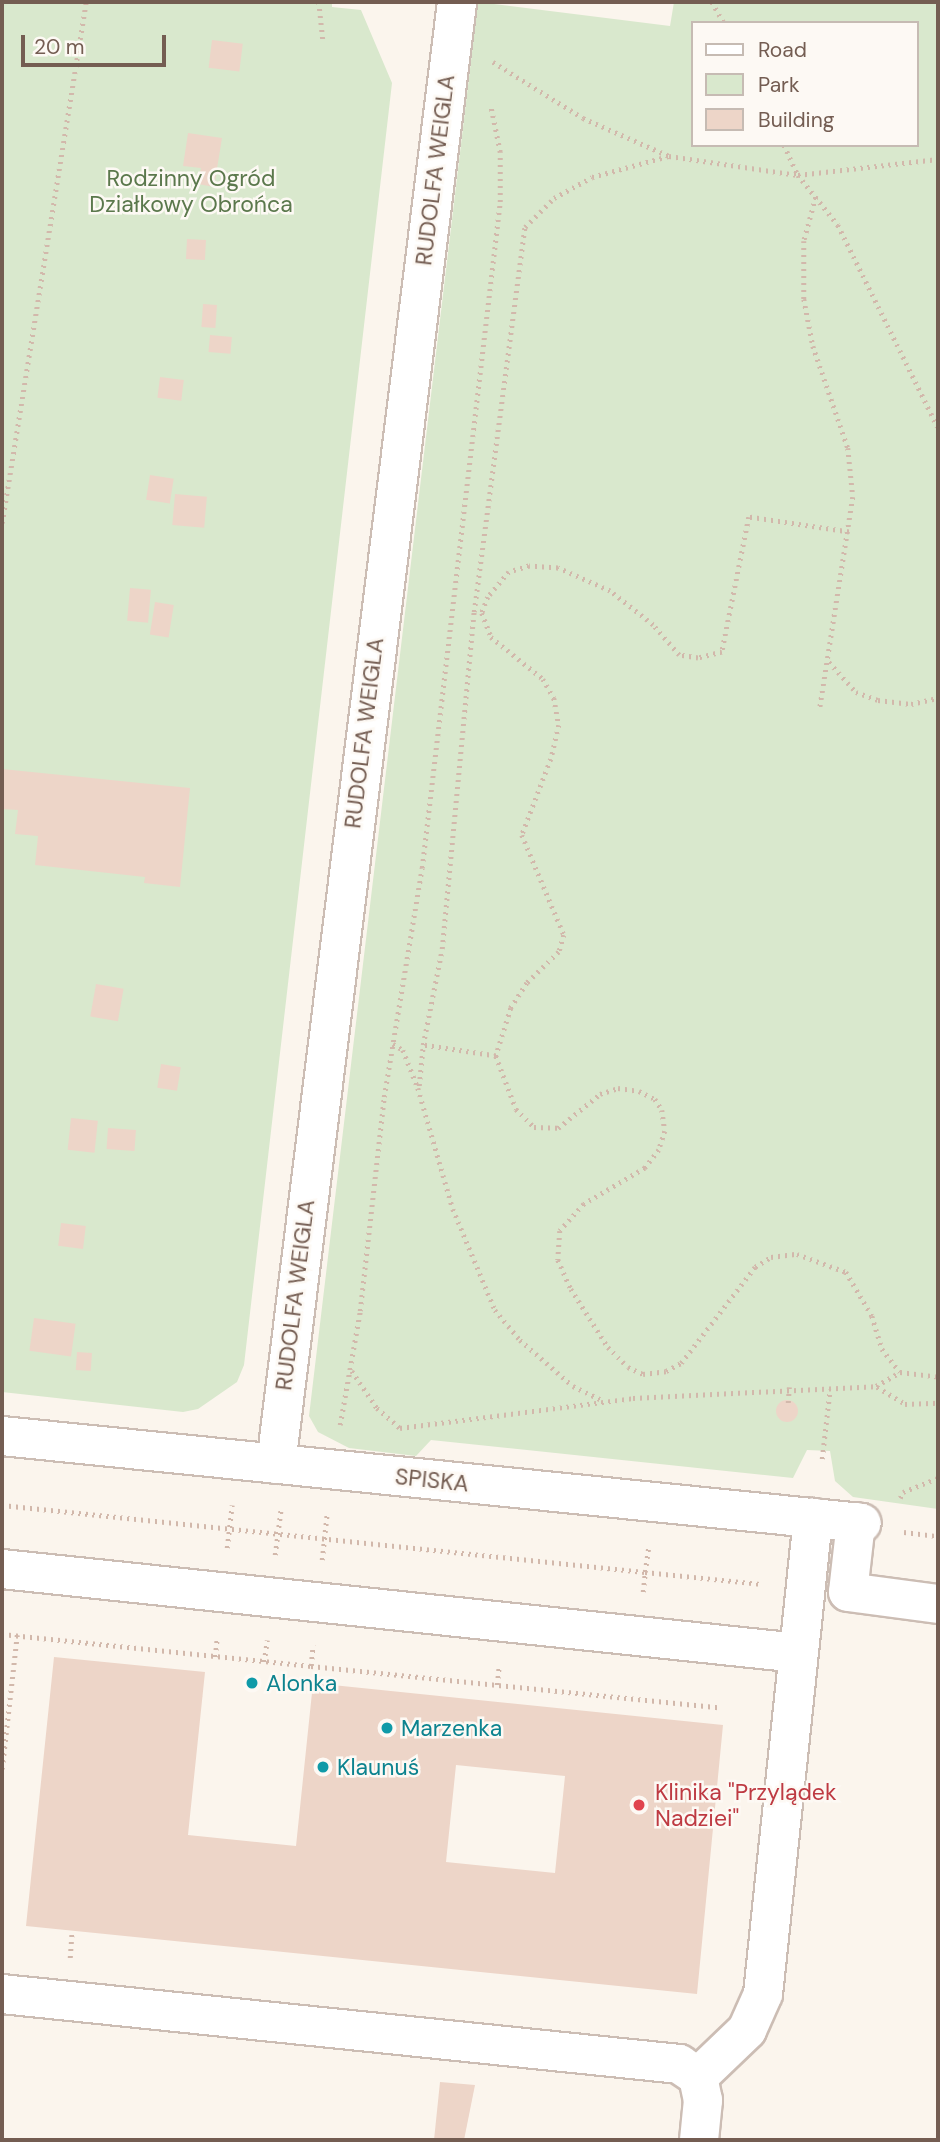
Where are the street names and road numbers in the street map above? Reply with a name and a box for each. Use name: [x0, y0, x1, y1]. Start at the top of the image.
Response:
street label: RUDOLFA WEIGLA: [410, 73, 460, 267]
street label: RUDOLFA WEIGLA: [339, 636, 389, 830]
street label: RUDOLFA WEIGLA: [270, 1198, 320, 1392]
street label: SPISKA: [394, 1462, 470, 1498]

